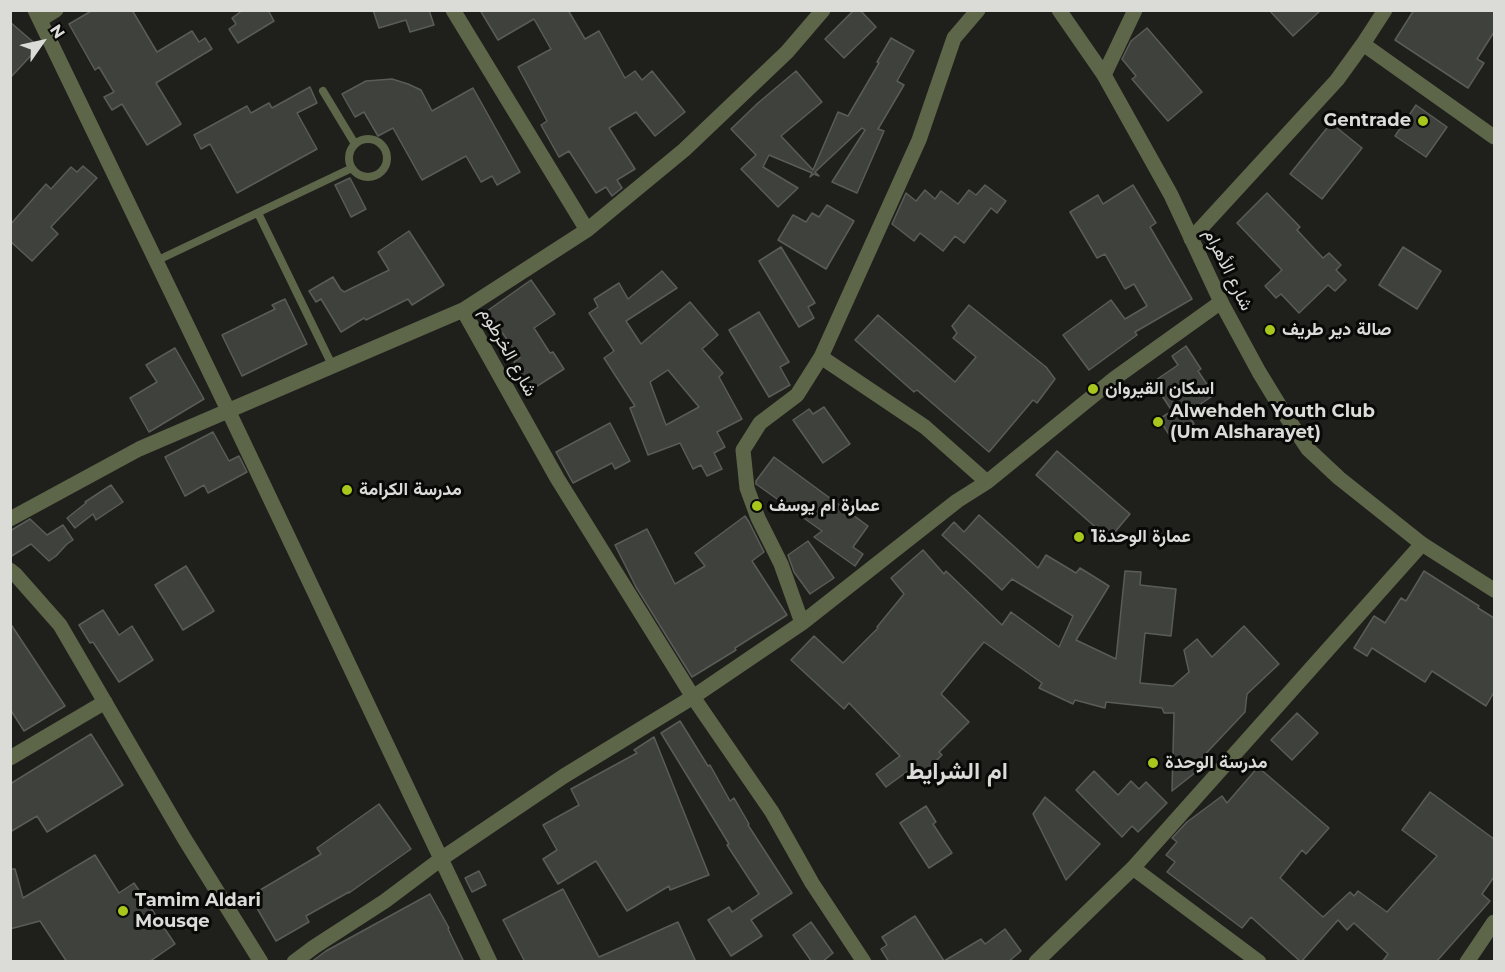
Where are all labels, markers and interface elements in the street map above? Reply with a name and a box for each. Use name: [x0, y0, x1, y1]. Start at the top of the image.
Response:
north arrow: [12, 12, 72, 72]
text: N: [46, 21, 69, 42]
place label: Gentrade: [1323, 110, 1411, 132]
marker: Gentrade: [1416, 114, 1430, 128]
street label: شارع الأهرام: [1199, 226, 1257, 314]
street label: شارع الخرطوم: [475, 304, 541, 400]
place label: صالة دير طريف: [1282, 319, 1392, 341]
marker: صالة دير طريف: [1263, 323, 1277, 337]
place label: اسكان القيروان: [1105, 378, 1214, 400]
marker: اسكان القيروان: [1086, 382, 1100, 396]
place label: Alwehdeh Youth Club (Um Alsharayet): [1170, 401, 1375, 444]
marker: Alwehdeh Youth Club (Um Alsharayet): [1151, 415, 1165, 429]
place label: مدرسة الكرامة: [359, 479, 462, 501]
marker: مدرسة الكرامة: [340, 483, 354, 497]
place label: عمارة ام يوسف: [769, 495, 880, 517]
marker: عمارة ام يوسف: [750, 499, 764, 513]
place label: عمارة الوحدة1: [1091, 526, 1191, 548]
marker: عمارة الوحدة1: [1072, 530, 1086, 544]
place label: مدرسة الوحدة: [1165, 752, 1268, 774]
marker: مدرسة الوحدة: [1146, 756, 1160, 770]
district label: ام الشرايط: [906, 758, 1008, 786]
place label: Tamim Aldari Mousqe: [135, 890, 261, 932]
marker: Tamim Aldari Mousqe: [116, 904, 130, 918]

